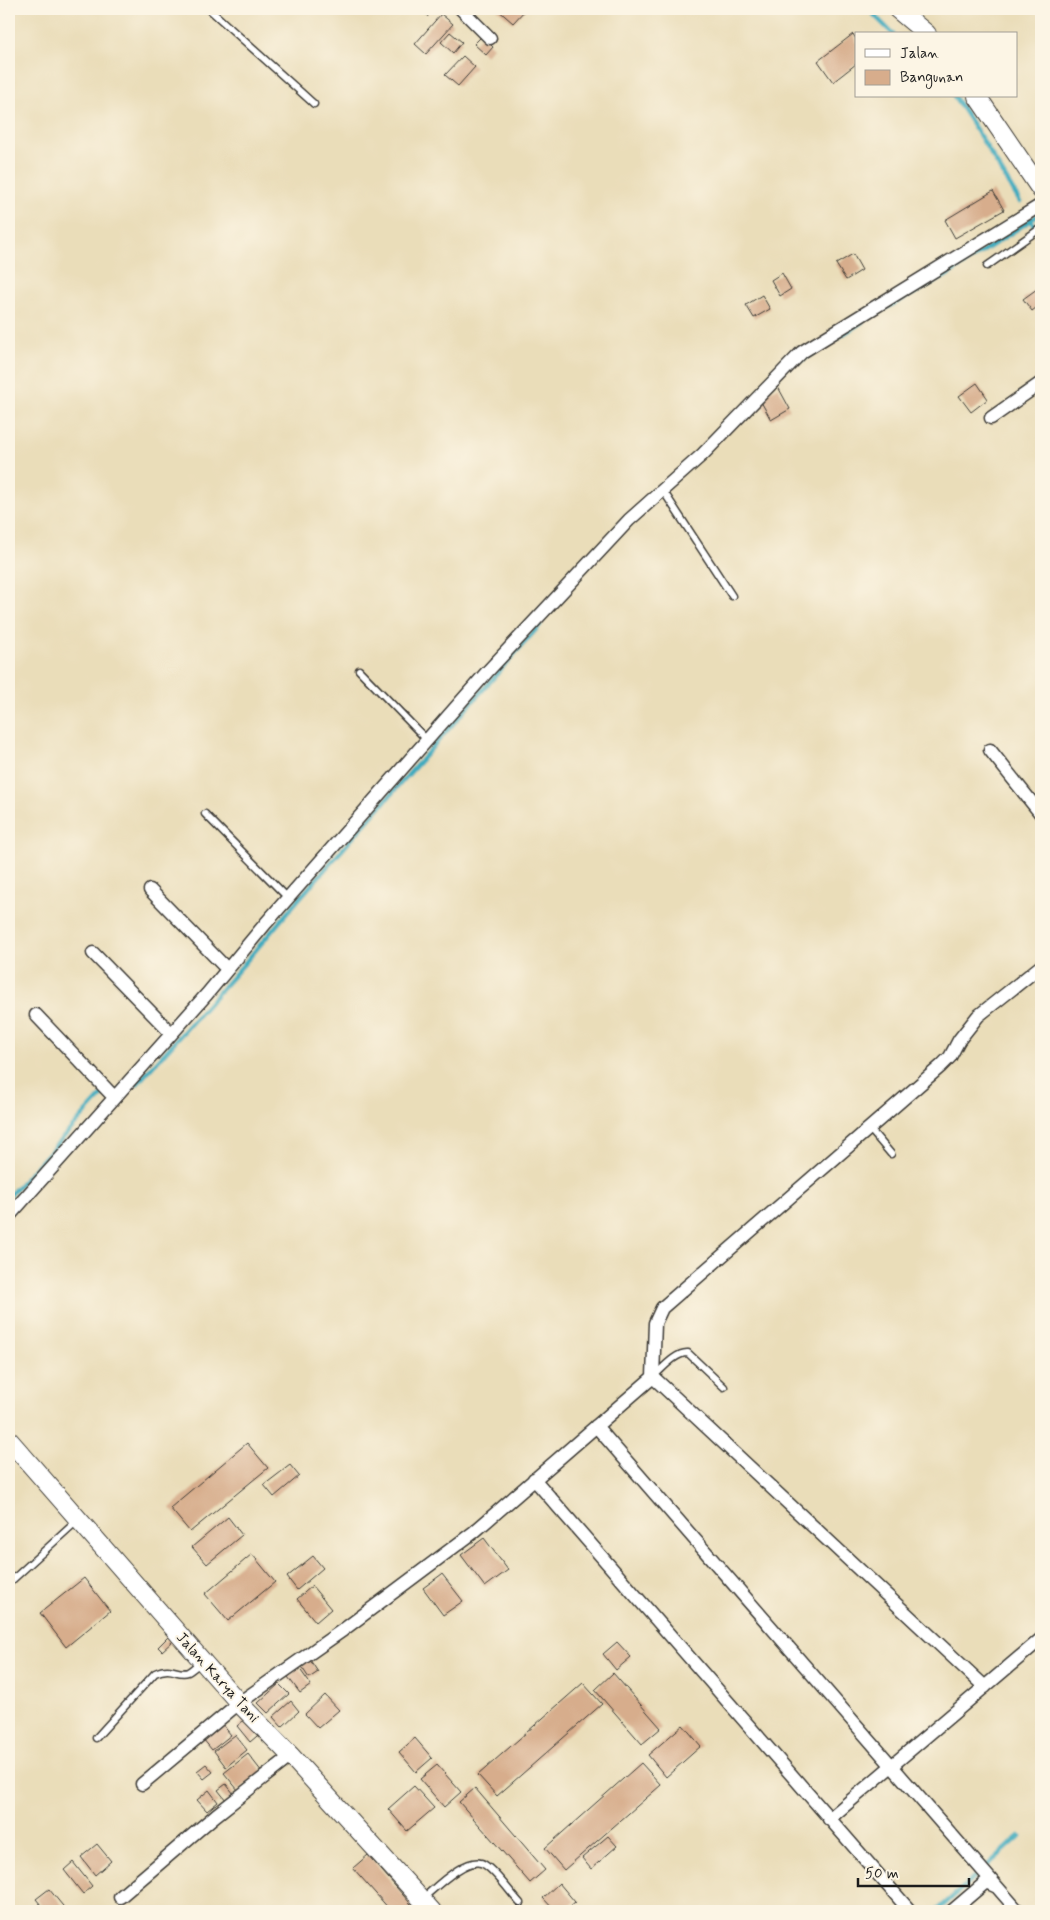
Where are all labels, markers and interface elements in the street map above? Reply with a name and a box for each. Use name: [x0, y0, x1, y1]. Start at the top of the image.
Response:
legend: [855, 32, 1018, 98]
text: Jalan: [900, 44, 939, 64]
text: Bangunan: [900, 68, 963, 89]
street label: Jalan Karya Tani: [171, 1628, 263, 1727]
scale bar: [858, 1855, 969, 1887]
text: 50 m: [865, 1864, 899, 1884]

